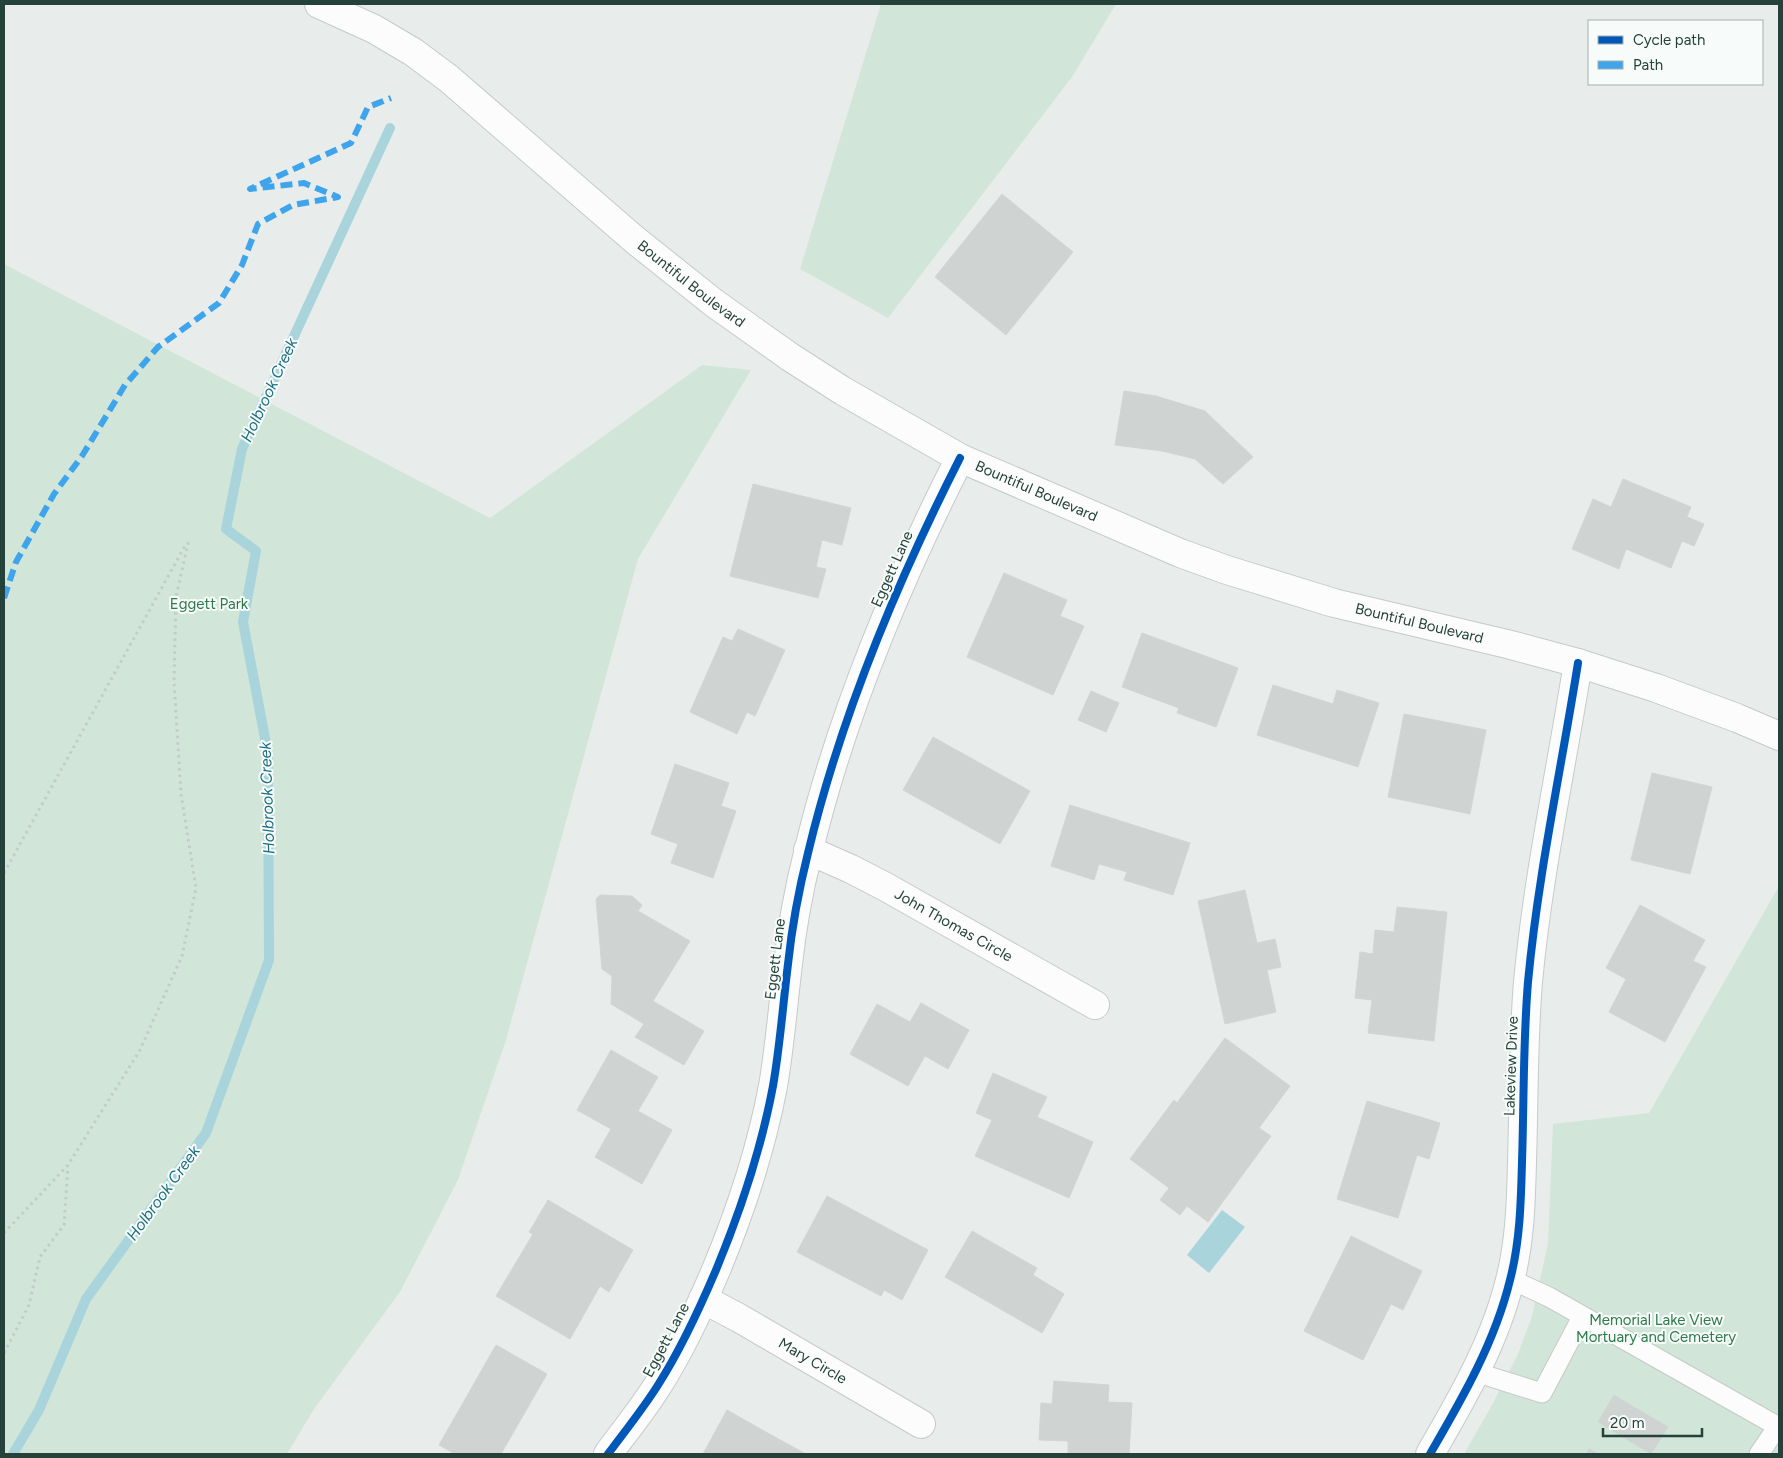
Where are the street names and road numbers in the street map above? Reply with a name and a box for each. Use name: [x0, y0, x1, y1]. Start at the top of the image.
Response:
street label: Bountiful Boulevard: [634, 236, 749, 331]
street label: Bountiful Boulevard: [972, 457, 1100, 525]
street label: Eggett Lane: [867, 528, 917, 610]
street label: Bountiful Boulevard: [1353, 599, 1485, 647]
street label: John Thomas Circle: [891, 885, 1016, 966]
street label: Eggett Lane: [761, 917, 789, 1001]
street label: Lakeview Drive: [1500, 1016, 1522, 1116]
street label: Eggett Lane: [639, 1300, 693, 1380]
street label: Mary Circle: [775, 1334, 850, 1388]

